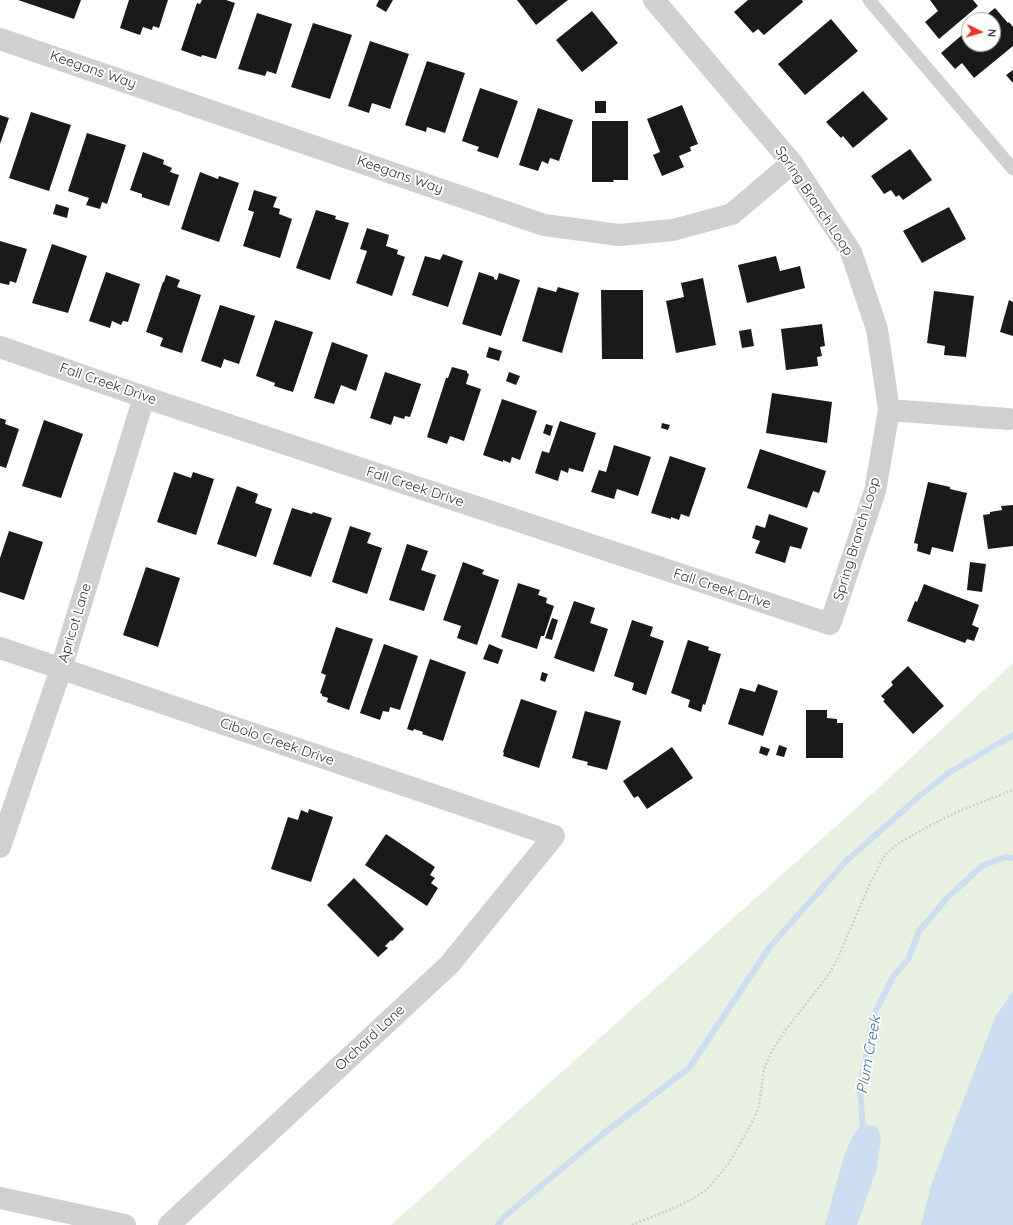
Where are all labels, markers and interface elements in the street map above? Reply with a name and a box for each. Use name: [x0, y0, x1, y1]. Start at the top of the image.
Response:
north arrow: [961, 12, 1001, 52]
text: N: [985, 28, 999, 38]
street label: Keegans Way: [48, 47, 138, 93]
street label: Spring Branch Loop: [771, 143, 857, 259]
street label: Keegans Way: [355, 152, 445, 198]
street label: Fall Creek Drive: [57, 360, 159, 408]
street label: Fall Creek Drive: [364, 463, 466, 511]
street label: Spring Branch Loop: [830, 475, 884, 603]
street label: Fall Creek Drive: [671, 565, 773, 613]
street label: Apricot Lane: [55, 581, 95, 665]
street label: Cibolo Creek Drive: [218, 715, 336, 769]
street label: Orchard Lane: [332, 1002, 408, 1074]
water label: Plum Creek: [853, 1015, 885, 1095]

